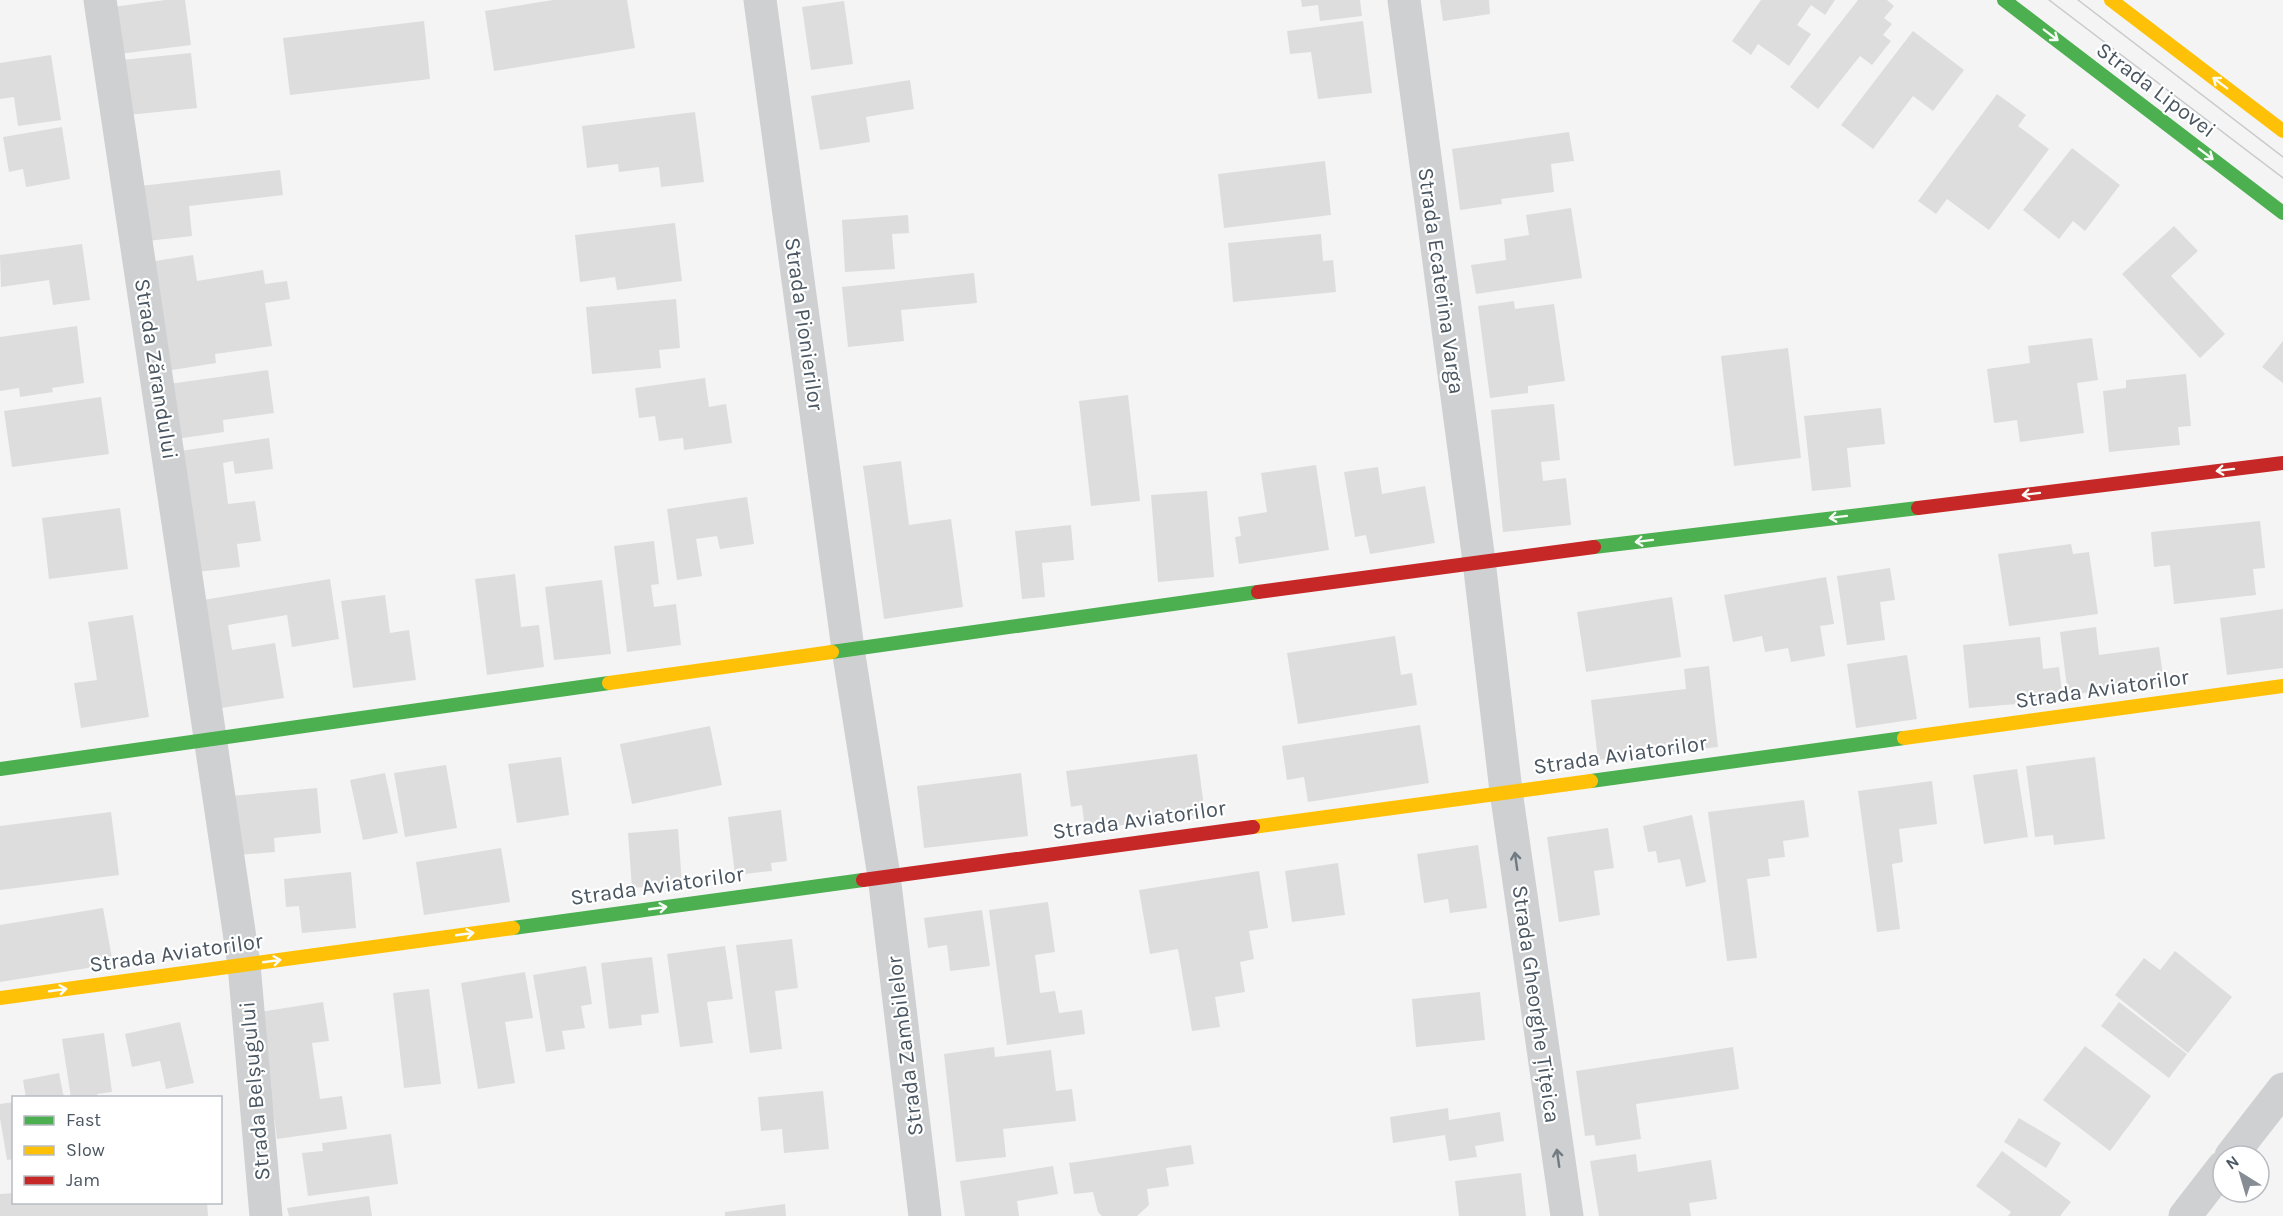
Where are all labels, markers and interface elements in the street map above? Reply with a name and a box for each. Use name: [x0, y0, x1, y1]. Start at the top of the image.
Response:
one-way arrow: [2042, 29, 2058, 42]
street label: Strada Lipovei: [2091, 37, 2221, 143]
one-way arrow: [2212, 77, 2228, 90]
one-way arrow: [2197, 147, 2213, 160]
street label: Strada Ecaterina Varga: [1412, 166, 1470, 396]
street label: Strada Pionierilor: [779, 236, 829, 412]
street label: Strada Zărandului: [129, 277, 183, 461]
one-way arrow: [2216, 465, 2235, 476]
one-way arrow: [2022, 489, 2042, 500]
one-way arrow: [1828, 512, 1848, 523]
one-way arrow: [1635, 536, 1655, 547]
street label: Strada Aviatorilor: [2014, 664, 2190, 714]
street label: Strada Aviatorilor: [1532, 730, 1708, 780]
street label: Strada Aviatorilor: [1051, 795, 1227, 845]
one-way arrow: [1511, 852, 1522, 871]
street label: Strada Aviatorilor: [569, 861, 745, 911]
street label: Strada Gheorghe Țițeica: [1506, 883, 1566, 1125]
one-way arrow: [648, 902, 668, 913]
street label: Strada Aviatorilor: [88, 928, 264, 978]
one-way arrow: [455, 929, 475, 940]
street label: Strada Zambilelor: [881, 955, 929, 1137]
one-way arrow: [262, 956, 281, 967]
one-way arrow: [48, 984, 67, 995]
street label: Strada Belșugului: [234, 1000, 276, 1182]
legend: [12, 1096, 222, 1204]
text: Fast: [66, 1109, 101, 1131]
text: Slow: [66, 1139, 105, 1161]
north arrow: [2211, 1144, 2271, 1204]
one-way arrow: [1553, 1149, 1564, 1168]
text: N: [2222, 1151, 2243, 1173]
text: Jam: [66, 1169, 100, 1191]

